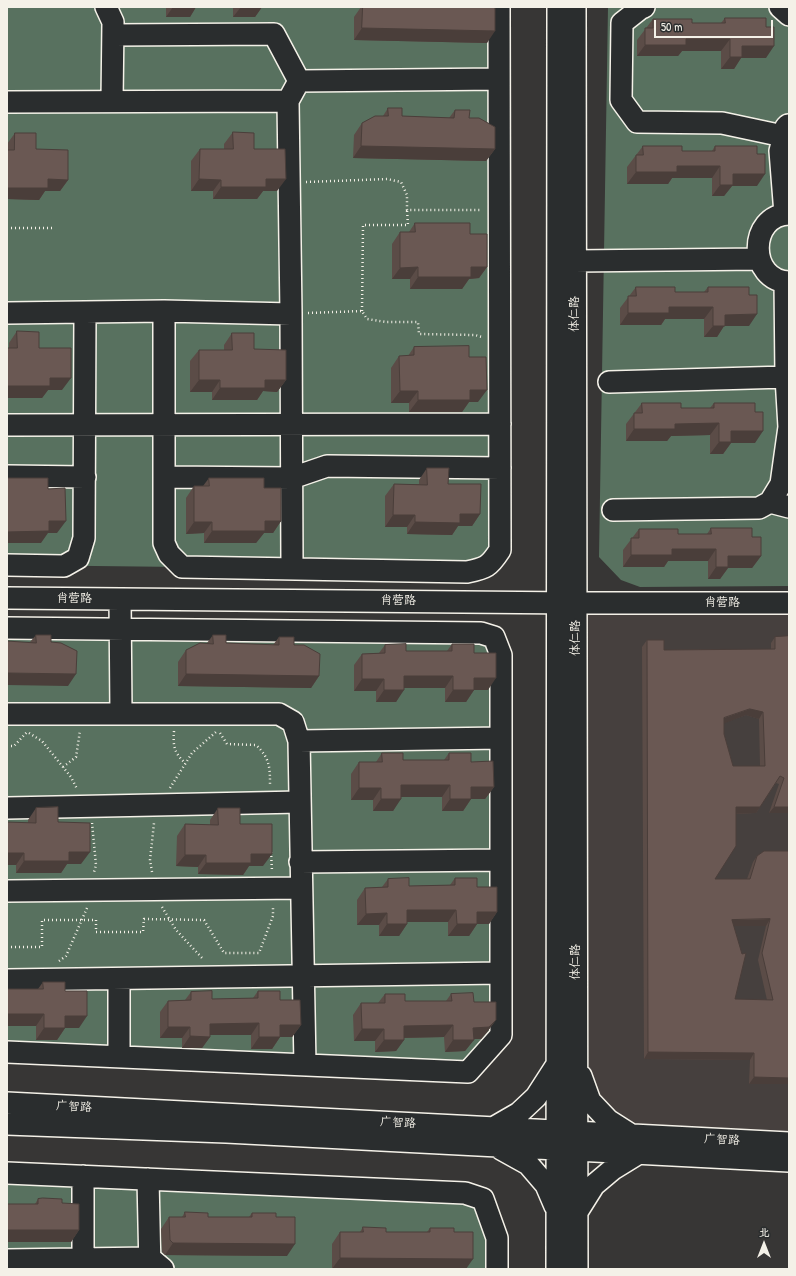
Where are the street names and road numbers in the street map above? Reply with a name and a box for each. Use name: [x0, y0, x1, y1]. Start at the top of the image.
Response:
street label: 体仁路: [568, 296, 582, 332]
street label: 肖营路: [56, 592, 92, 606]
street label: 肖营路: [380, 594, 416, 608]
street label: 肖营路: [704, 596, 740, 610]
street label: 体仁路: [569, 620, 583, 656]
street label: 体仁路: [569, 944, 583, 980]
street label: 广智路: [56, 1099, 92, 1115]
street label: 广智路: [380, 1115, 416, 1131]
street label: 广智路: [704, 1132, 740, 1148]

